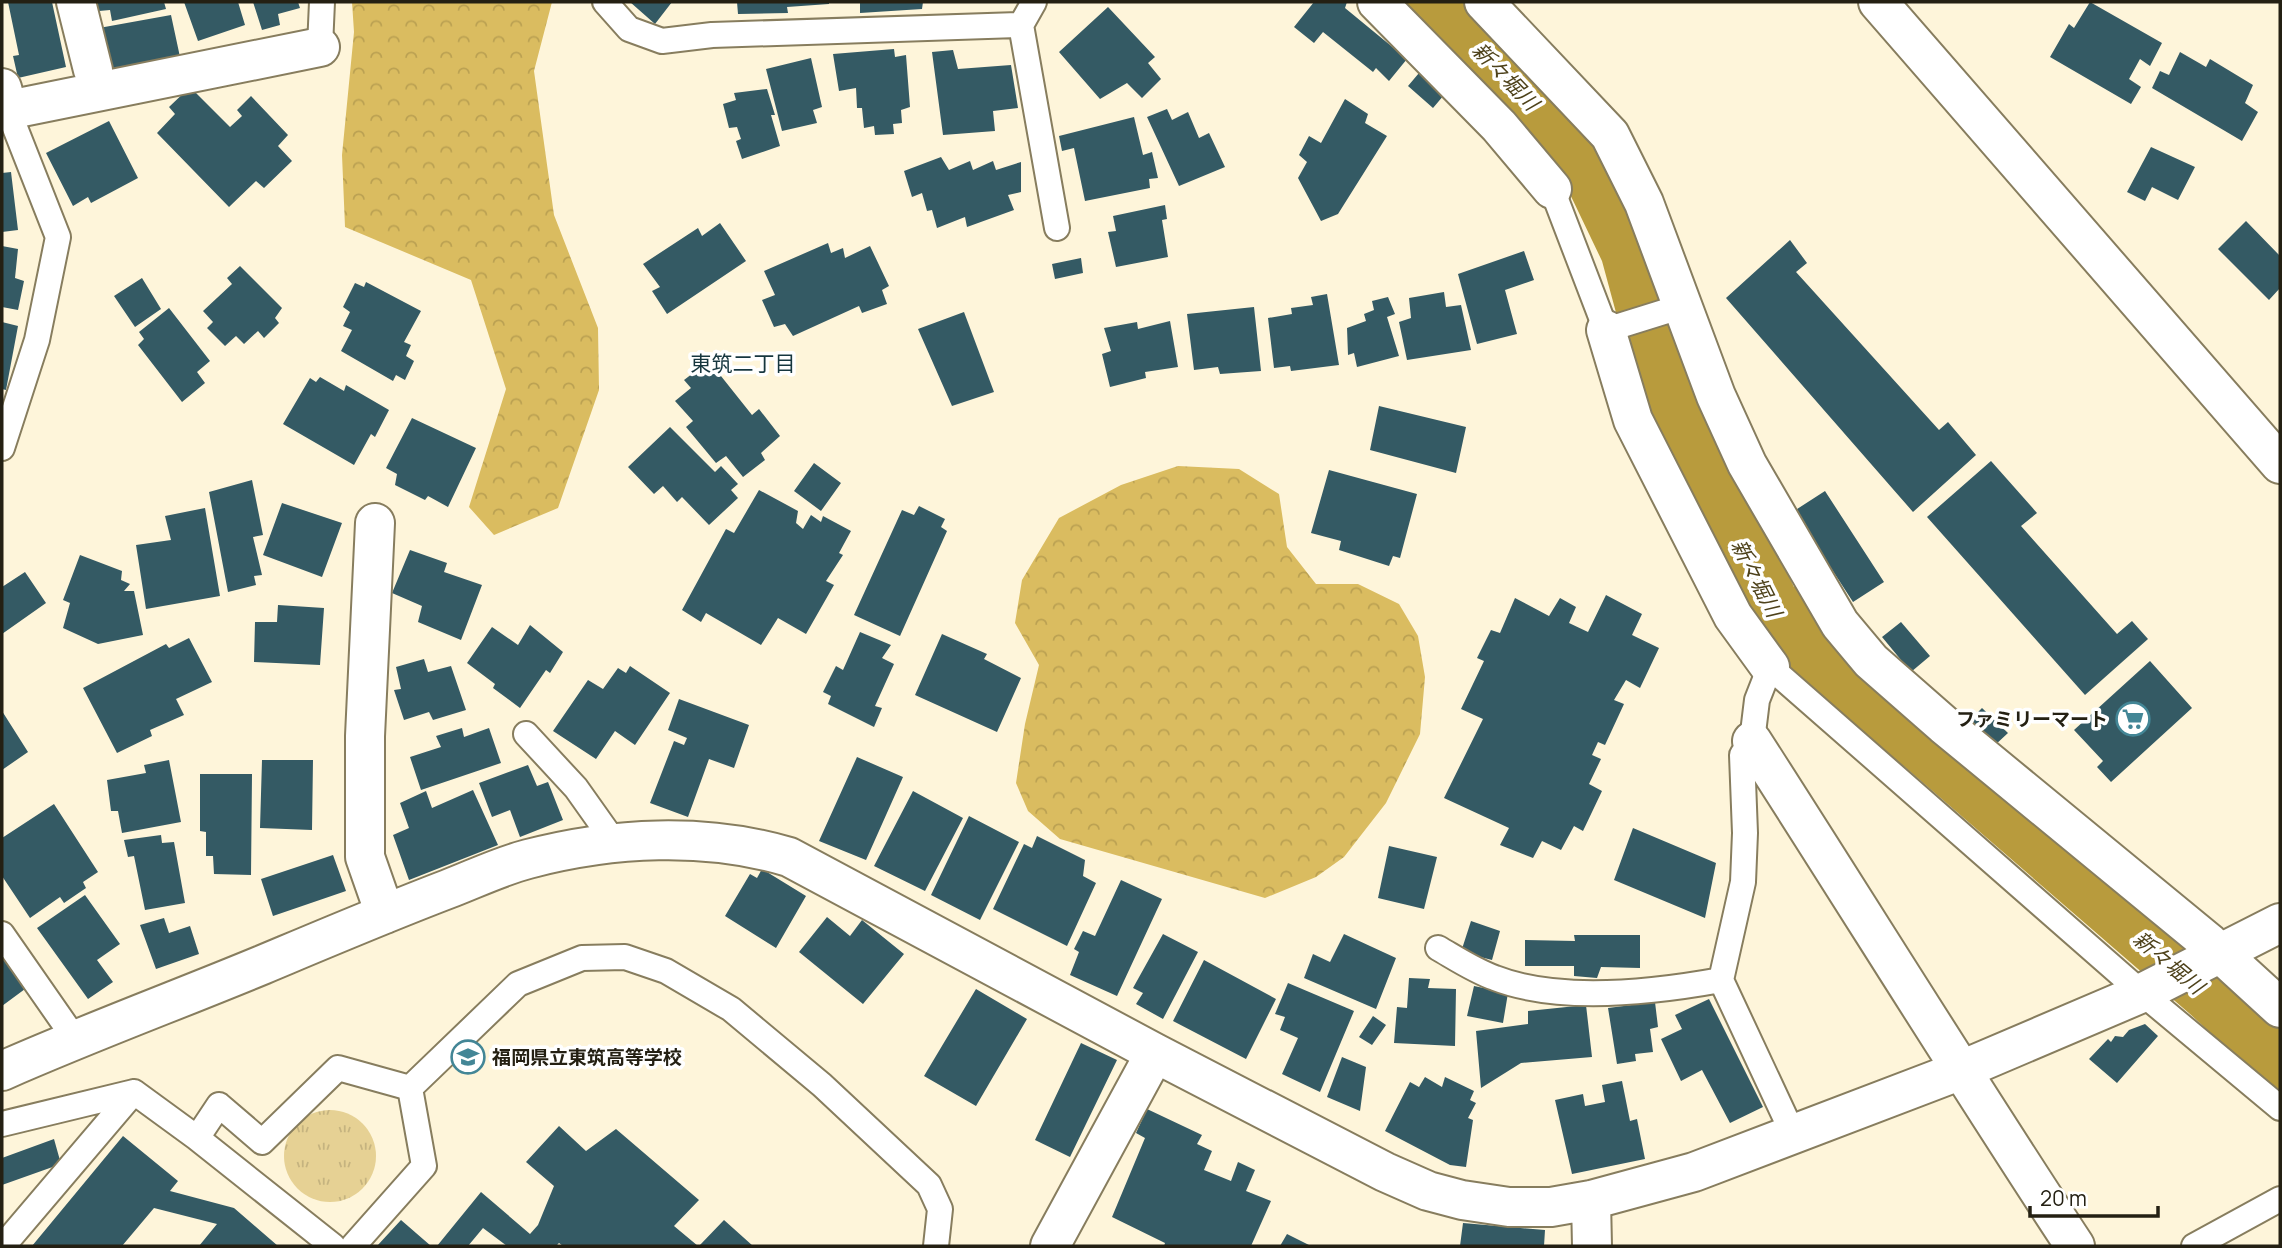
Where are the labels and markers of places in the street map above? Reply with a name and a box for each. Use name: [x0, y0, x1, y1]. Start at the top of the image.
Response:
supermarket icon: ファミリーマート: [2114, 700, 2152, 738]
place label: ファミリーマート: [1956, 706, 2108, 732]
school or university icon: 福岡県立東筑高等学校: [449, 1038, 487, 1076]
place label: 福岡県立東筑高等学校: [492, 1044, 682, 1070]

